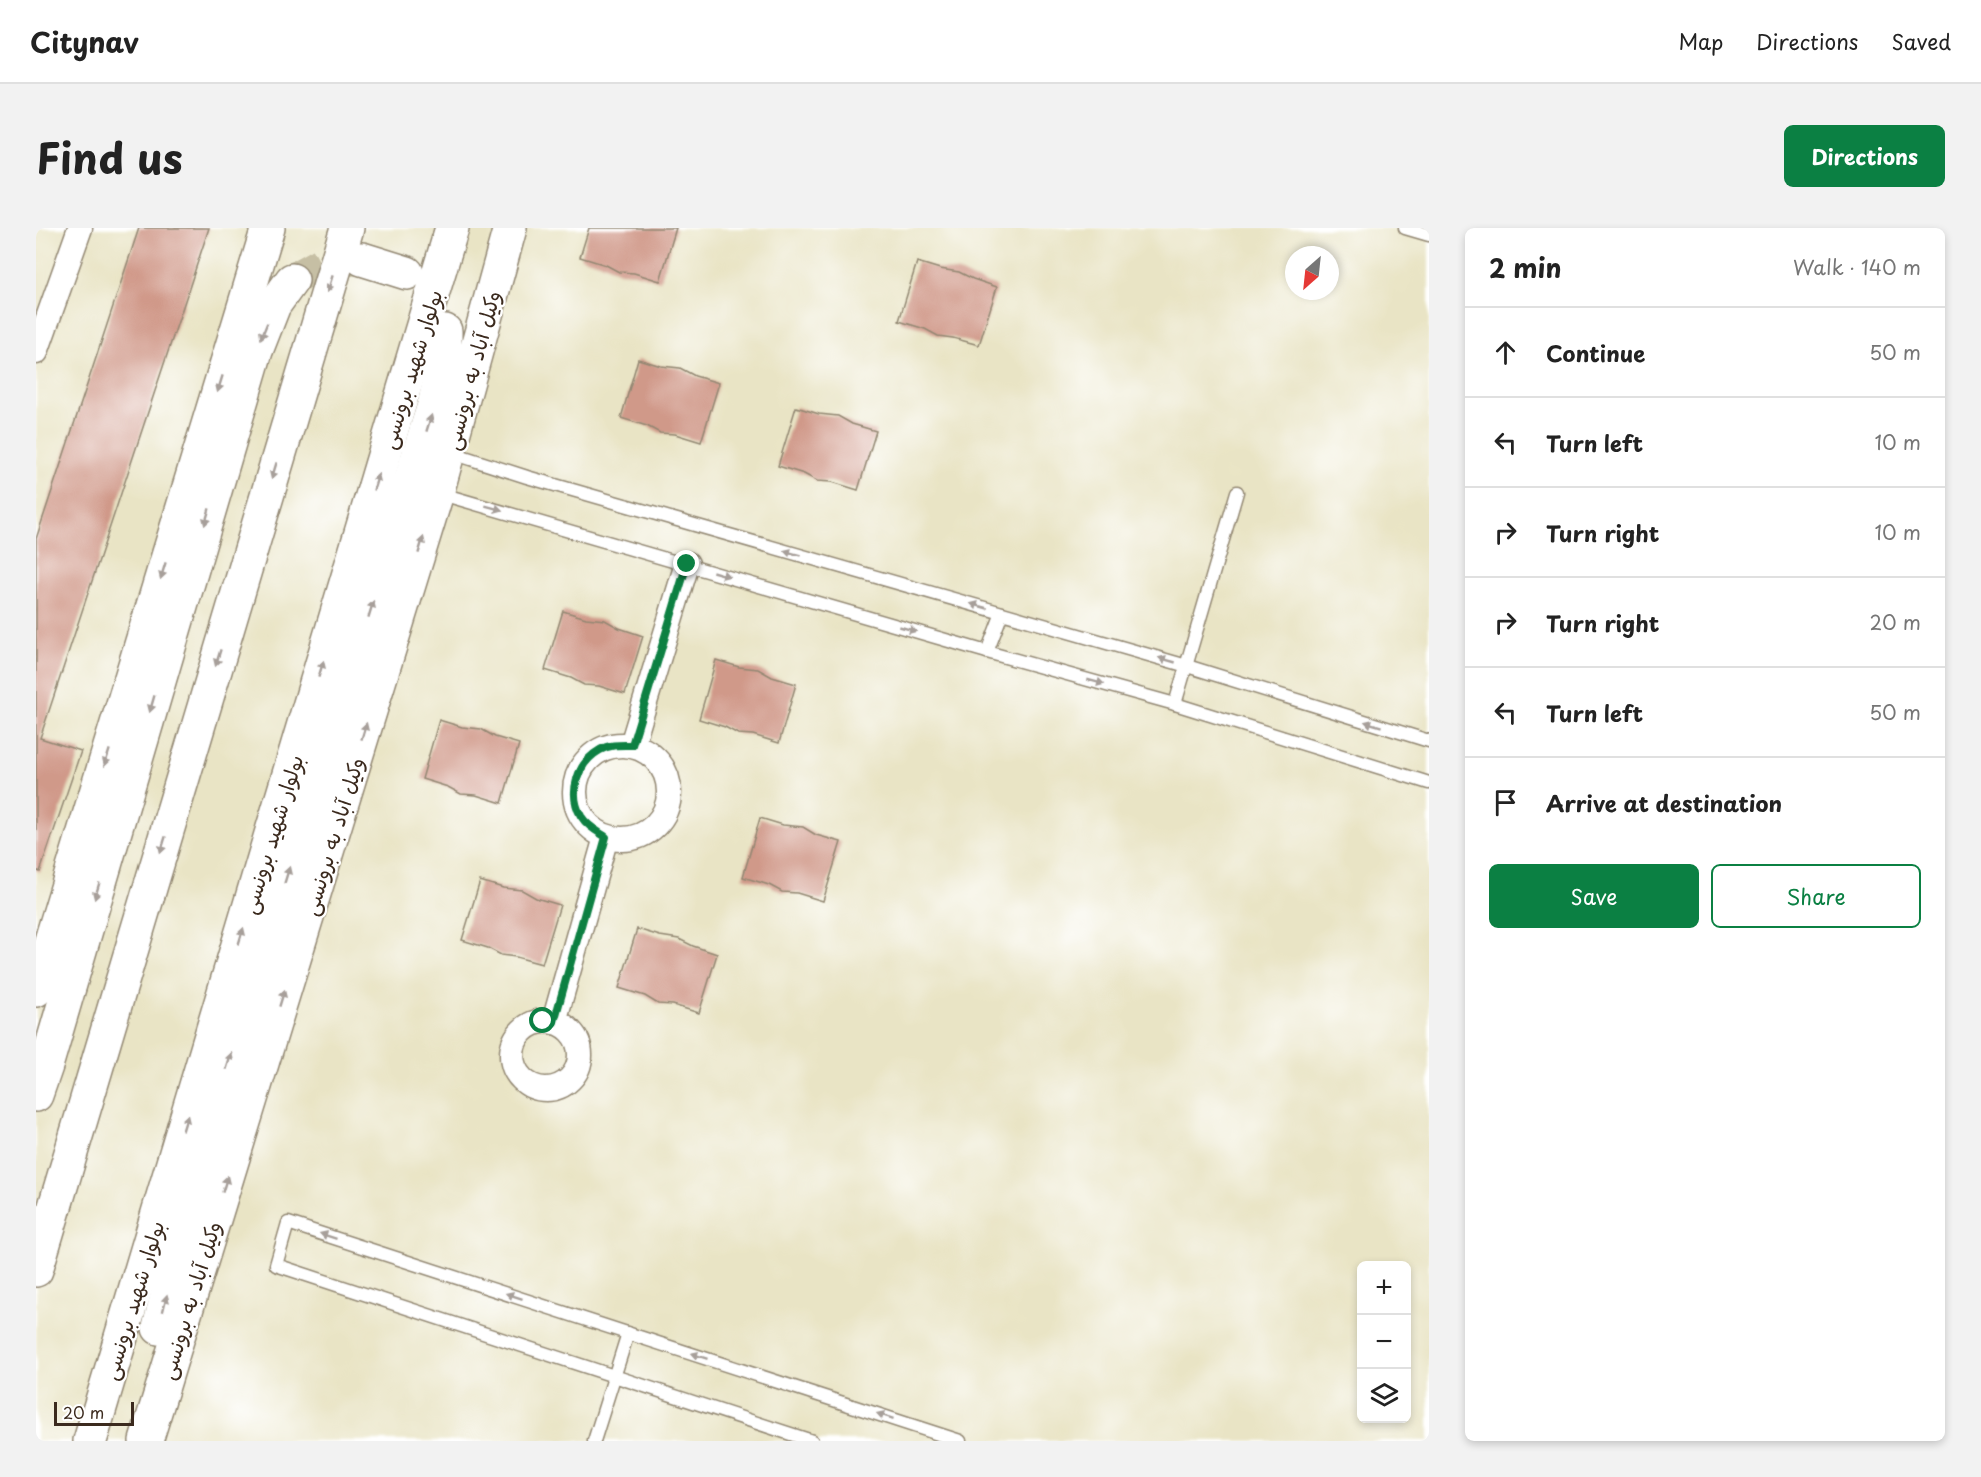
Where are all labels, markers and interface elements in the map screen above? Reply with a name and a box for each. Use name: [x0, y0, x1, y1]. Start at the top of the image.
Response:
text: Citynav: [30, 20, 139, 63]
text: Map: [1678, 25, 1723, 57]
text: Directions: [1756, 25, 1858, 57]
text: Saved: [1891, 25, 1951, 57]
text: Find us: [36, 125, 183, 188]
button: Directions: [1784, 125, 1945, 187]
north arrow: [1285, 246, 1339, 300]
text: 2 min: [1489, 248, 1562, 287]
text: Walk · 140 m: [1793, 252, 1921, 282]
one-way arrow: [325, 275, 334, 293]
street label: بولوار شهید برونسی: [371, 285, 449, 453]
street label: وکیل آباد به برونسی: [434, 287, 508, 453]
one-way arrow: [259, 322, 269, 340]
icon: ahead: [1489, 336, 1522, 369]
text: Continue: [1546, 336, 1645, 369]
text: 50 m: [1869, 337, 1921, 367]
one-way arrow: [215, 375, 224, 393]
one-way arrow: [425, 414, 434, 432]
icon: left: [1489, 426, 1522, 459]
text: Turn left: [1546, 426, 1643, 459]
text: 10 m: [1874, 427, 1921, 457]
one-way arrow: [269, 462, 278, 480]
one-way arrow: [372, 473, 381, 491]
one-way arrow: [485, 504, 503, 513]
one-way arrow: [202, 508, 211, 526]
icon: right: [1489, 516, 1522, 549]
text: Turn right: [1546, 516, 1659, 549]
text: 10 m: [1874, 517, 1921, 547]
one-way arrow: [417, 536, 426, 554]
one-way arrow: [783, 548, 801, 557]
route end: [673, 550, 699, 576]
one-way arrow: [158, 562, 167, 580]
one-way arrow: [712, 570, 730, 579]
one-way arrow: [367, 600, 376, 618]
one-way arrow: [970, 601, 988, 611]
icon: right: [1489, 606, 1522, 639]
text: Turn right: [1546, 606, 1659, 639]
text: 20 m: [1869, 607, 1921, 637]
one-way arrow: [899, 625, 917, 634]
one-way arrow: [213, 649, 222, 667]
one-way arrow: [1158, 655, 1176, 664]
one-way arrow: [317, 660, 326, 678]
one-way arrow: [1087, 678, 1105, 687]
one-way arrow: [147, 695, 156, 713]
icon: left: [1489, 696, 1522, 729]
text: Turn left: [1546, 696, 1643, 729]
text: 50 m: [1869, 697, 1921, 727]
one-way arrow: [1364, 718, 1382, 728]
one-way arrow: [360, 722, 369, 740]
one-way arrow: [102, 749, 111, 767]
street label: بولوار شهید برونسی: [232, 750, 310, 918]
street label: وکیل آباد به برونسی: [293, 753, 371, 919]
icon: arrive: [1489, 786, 1522, 819]
text: Arrive at destination: [1546, 786, 1782, 819]
one-way arrow: [158, 836, 167, 854]
button: Save: [1489, 864, 1699, 928]
button: Share: [1711, 864, 1921, 928]
one-way arrow: [283, 866, 292, 884]
one-way arrow: [92, 882, 101, 900]
one-way arrow: [237, 927, 246, 945]
one-way arrow: [278, 989, 287, 1007]
route start: [529, 1007, 555, 1033]
one-way arrow: [225, 1052, 234, 1070]
one-way arrow: [181, 1114, 190, 1132]
one-way arrow: [221, 1175, 230, 1193]
street label: بولوار شهید برونسی: [93, 1216, 171, 1384]
street label: وکیل آباد به برونسی: [150, 1217, 228, 1383]
one-way arrow: [319, 1231, 337, 1240]
map controls: [1357, 1261, 1411, 1423]
button: +: [1357, 1261, 1411, 1315]
one-way arrow: [505, 1291, 523, 1300]
one-way arrow: [161, 1294, 171, 1312]
button: −: [1357, 1315, 1411, 1369]
one-way arrow: [690, 1351, 708, 1360]
button: layers: [1357, 1369, 1411, 1423]
scale bar: [54, 1399, 134, 1426]
text: 20 m: [63, 1400, 104, 1424]
one-way arrow: [876, 1411, 894, 1421]

